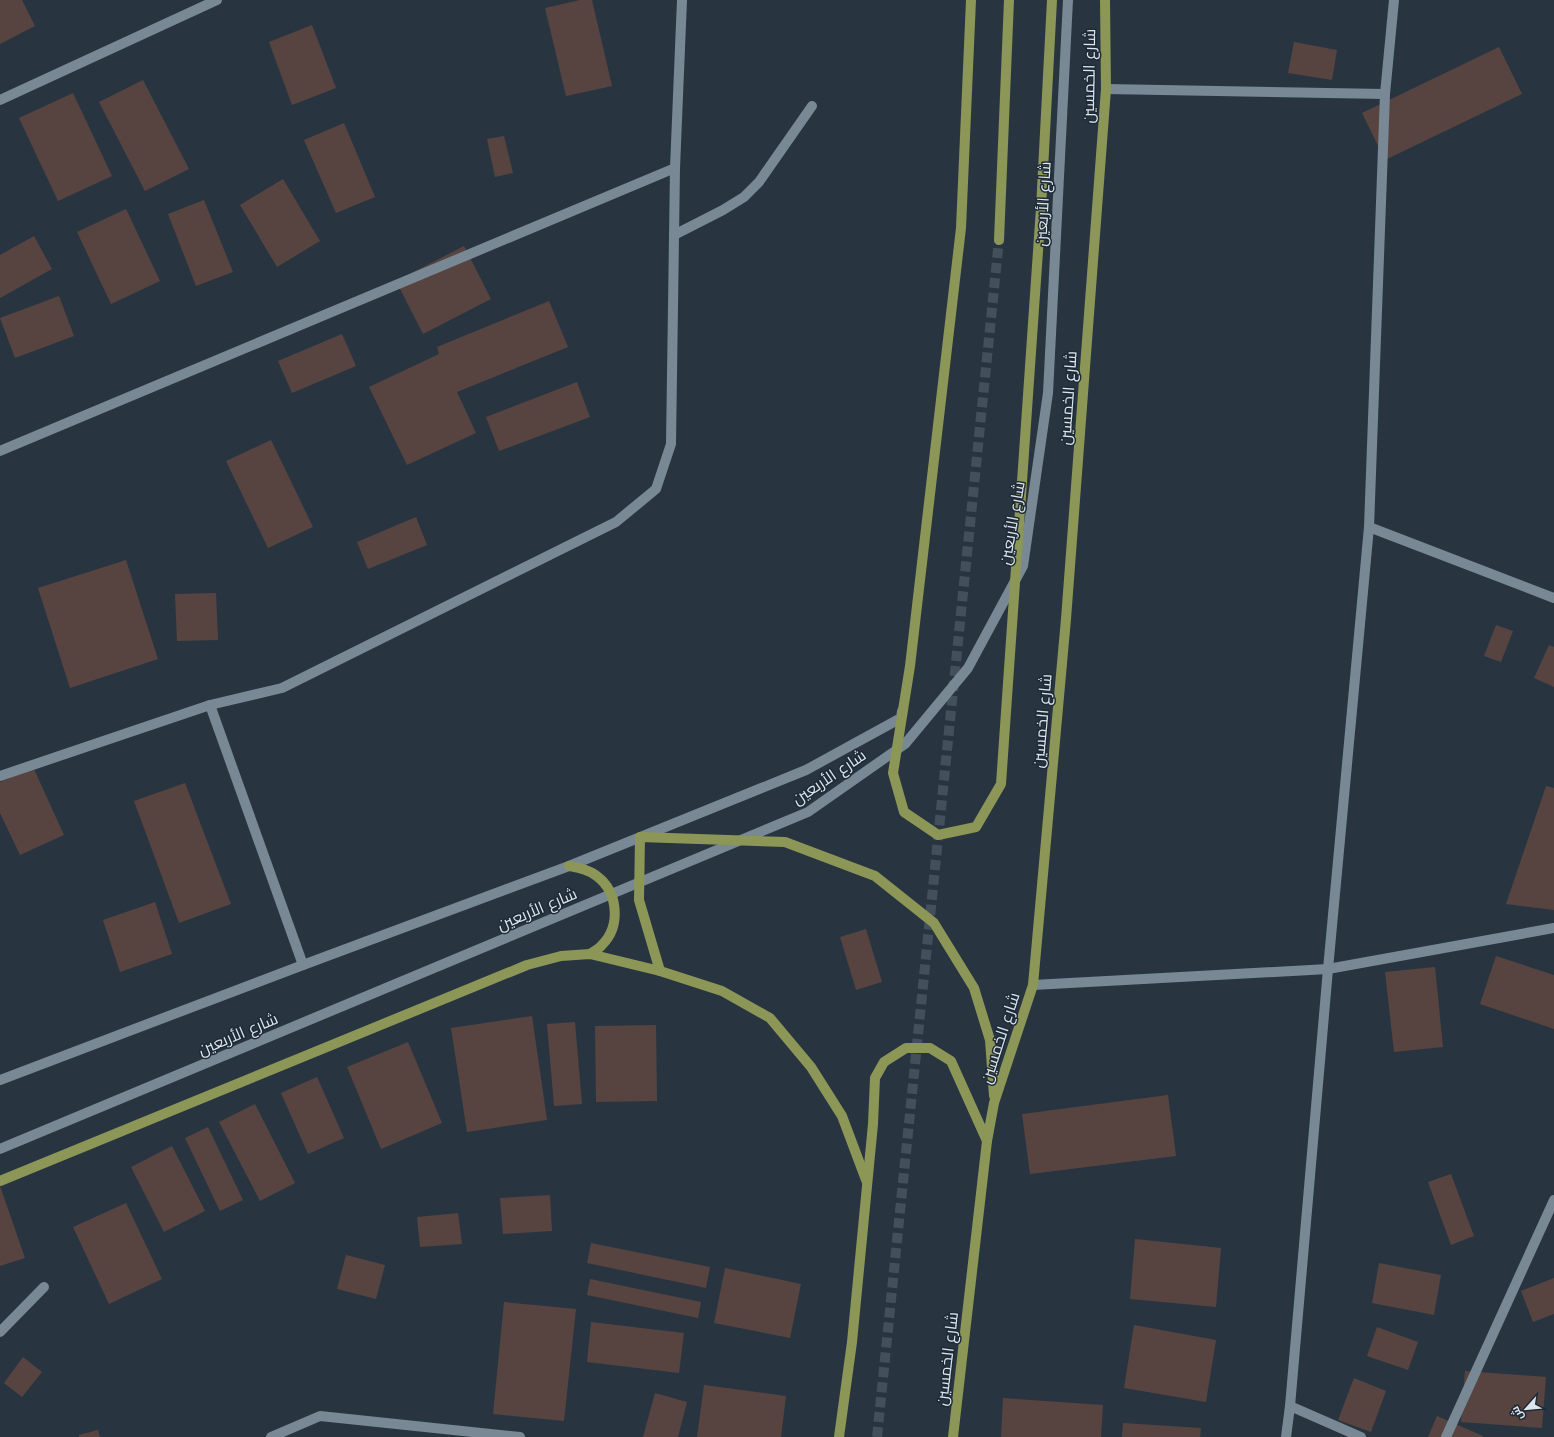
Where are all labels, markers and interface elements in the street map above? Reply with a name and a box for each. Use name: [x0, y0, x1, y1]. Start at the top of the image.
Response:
street label: شارع الخمسين: [1077, 29, 1101, 123]
street label: شارع الأربعين: [1029, 161, 1057, 247]
street label: شارع الخمسين: [1053, 350, 1083, 446]
street label: شارع الأربعين: [993, 479, 1031, 567]
street label: شارع الخمسين: [1026, 673, 1058, 769]
street label: شارع الأربعين: [787, 744, 871, 810]
street label: شارع الأربعين: [493, 882, 581, 936]
street label: شارع الخمسين: [974, 989, 1026, 1087]
street label: شارع الأربعين: [194, 1007, 282, 1061]
street label: شارع الخمسين: [930, 1311, 964, 1407]
north arrow: [1506, 1389, 1546, 1429]
text: ش: [1507, 1404, 1527, 1423]

